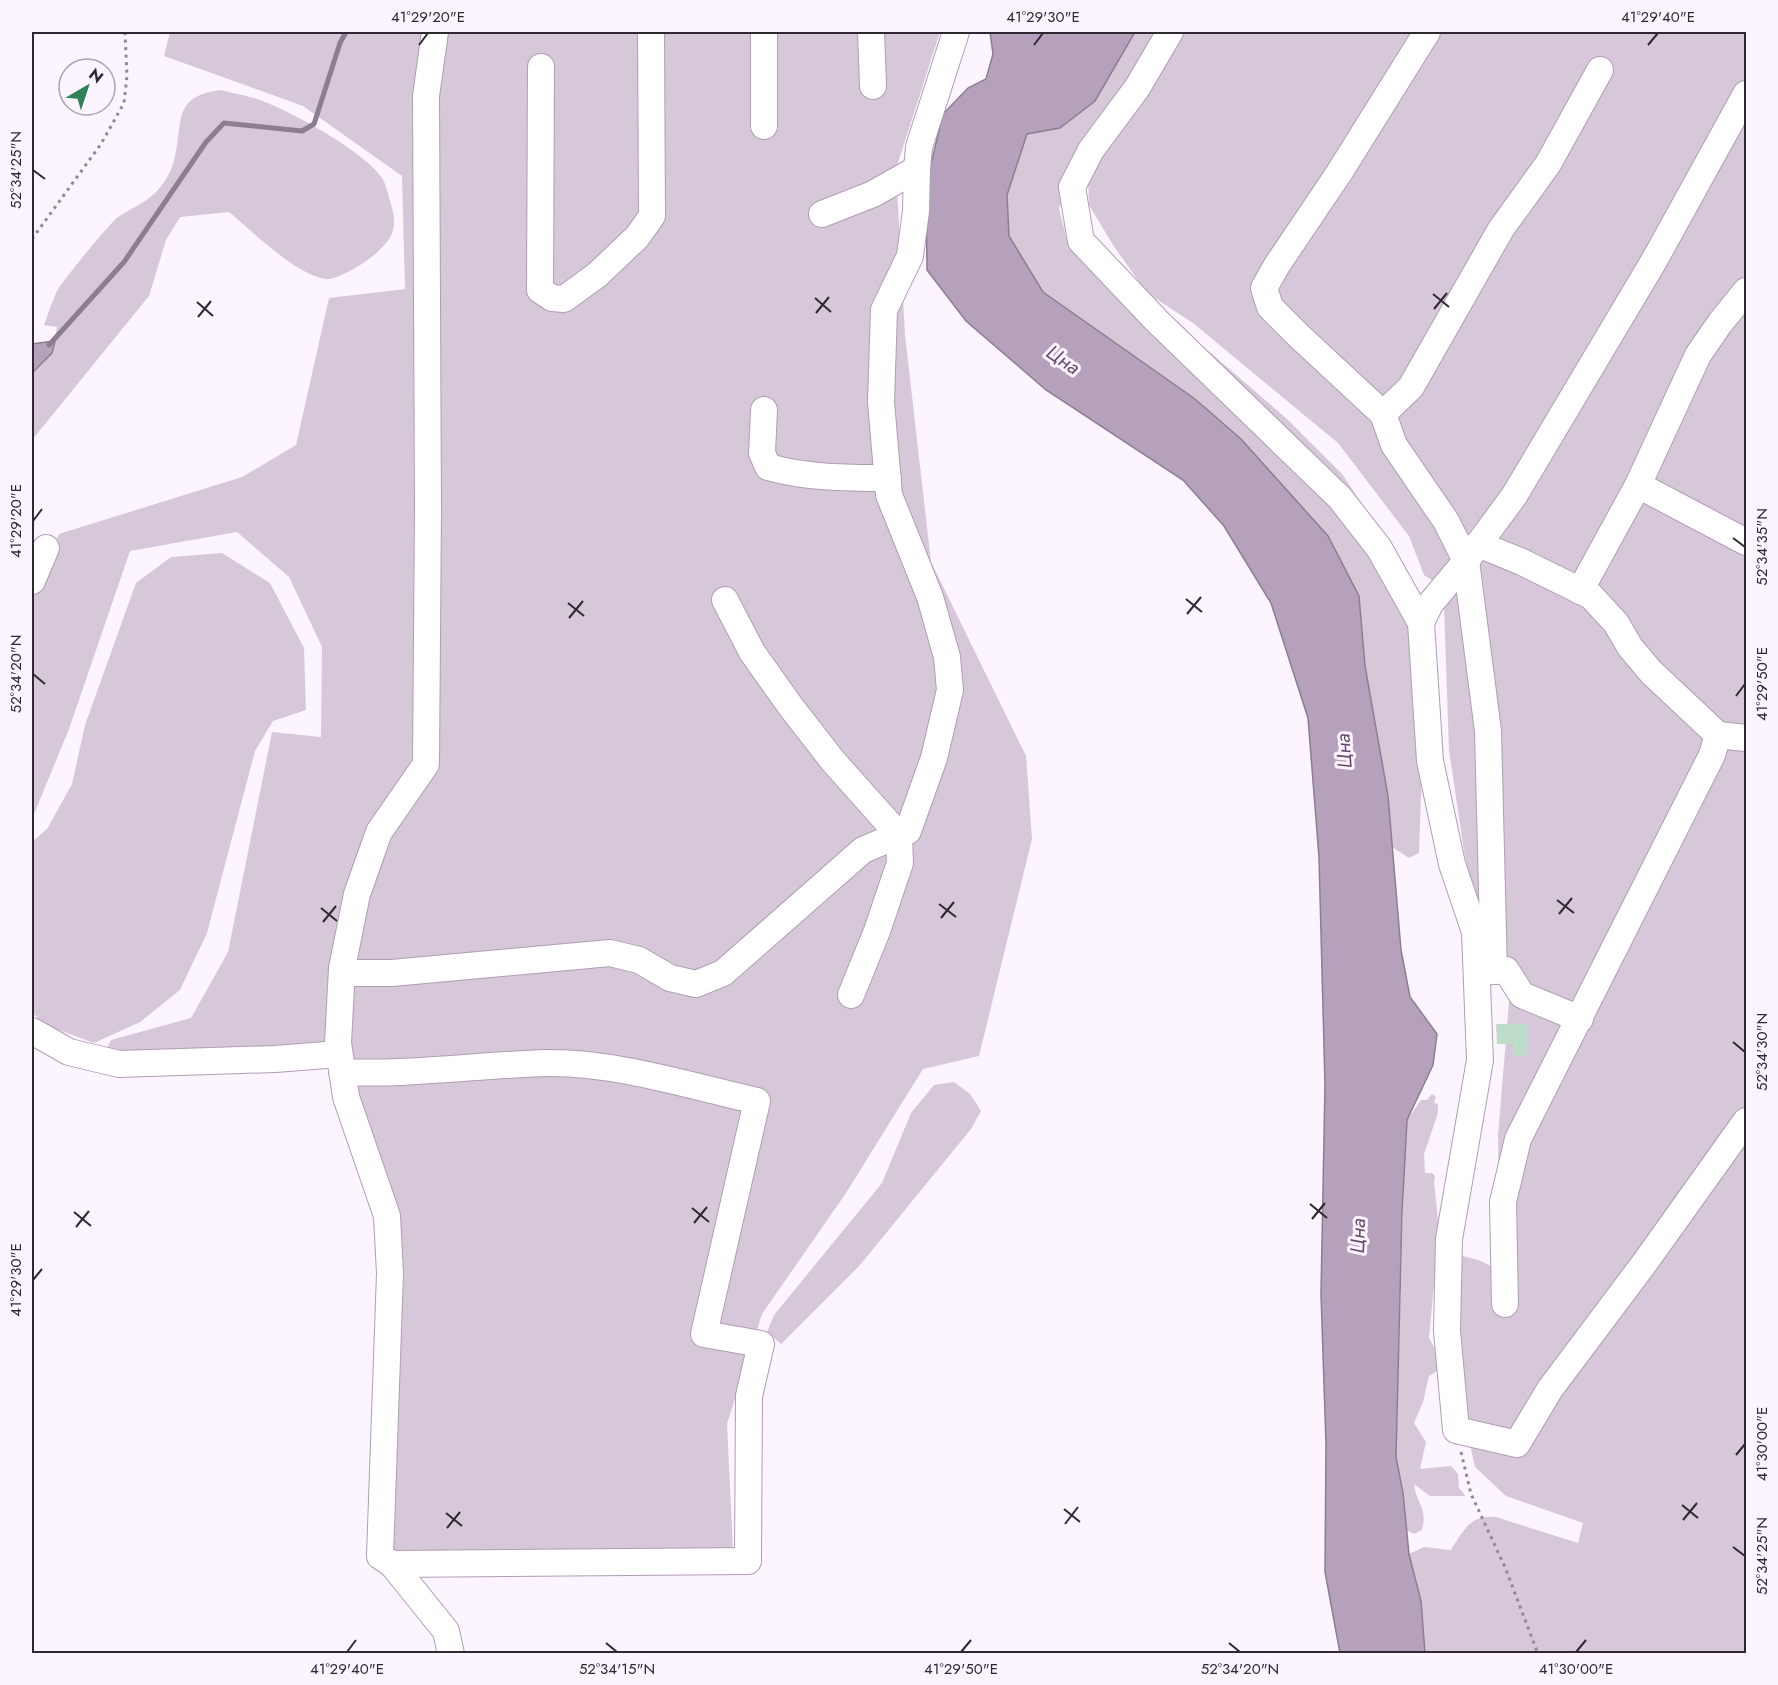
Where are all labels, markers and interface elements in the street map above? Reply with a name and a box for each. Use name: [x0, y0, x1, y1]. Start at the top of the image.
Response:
text: 41°29'20"E: [391, 6, 465, 28]
text: 41°29'30"E: [1006, 6, 1080, 28]
text: 41°29'40"E: [1621, 6, 1695, 28]
north arrow: [57, 57, 117, 117]
text: N: [84, 63, 108, 89]
text: 52°34'25"N: [5, 131, 27, 209]
water label: Цна: [1040, 338, 1086, 382]
text: 41°29'20"E: [5, 484, 27, 558]
text: 52°34'35"N: [1751, 508, 1773, 586]
text: 52°34'20"N: [5, 635, 27, 713]
text: 41°29'50"E: [1751, 647, 1773, 721]
water label: Цна: [1328, 732, 1360, 770]
text: 52°34'30"N: [1751, 1013, 1773, 1091]
water label: Цна: [1343, 1218, 1373, 1254]
text: 41°29'30"E: [5, 1243, 27, 1317]
text: 41°30'00"E: [1751, 1407, 1773, 1481]
text: 52°34'25"N: [1751, 1517, 1773, 1595]
text: 41°29'40"E: [310, 1658, 384, 1680]
text: 52°34'15"N: [579, 1658, 655, 1680]
text: 41°29'50"E: [924, 1658, 998, 1680]
text: 52°34'20"N: [1201, 1658, 1279, 1680]
text: 41°30'00"E: [1539, 1658, 1613, 1680]

